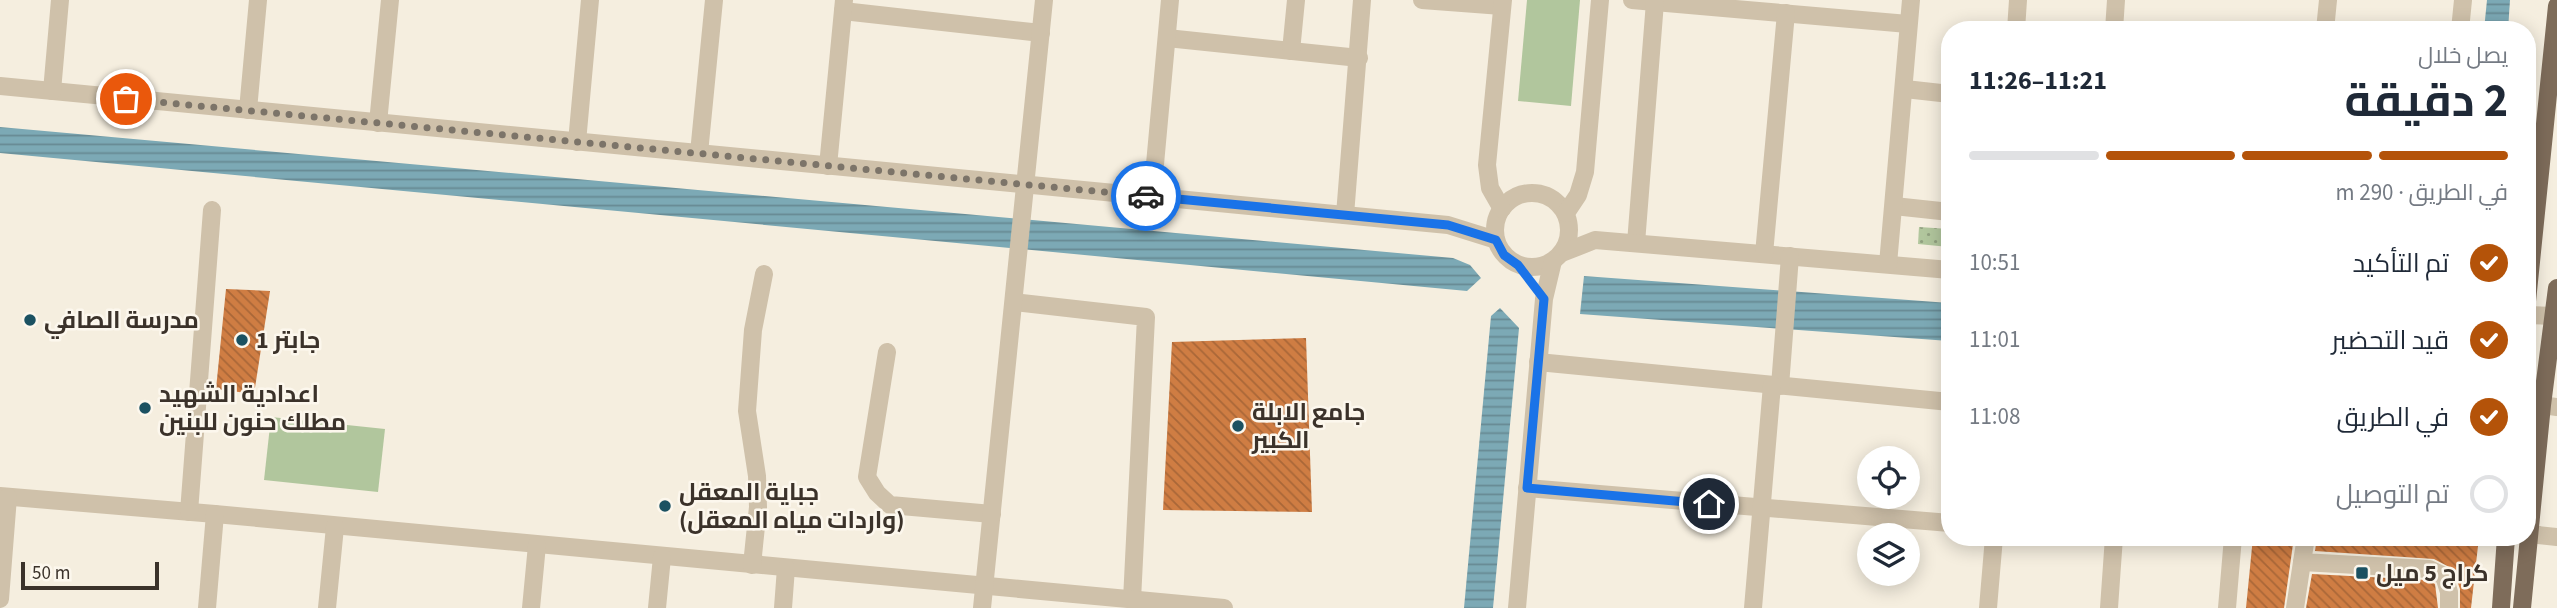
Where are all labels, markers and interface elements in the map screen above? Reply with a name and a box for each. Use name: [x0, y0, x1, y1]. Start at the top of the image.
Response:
text: يصل خلال: [2418, 39, 2508, 72]
text: 11:21–11:26: [1969, 62, 2107, 99]
pin: [96, 69, 156, 129]
text: 2 دقيقة: [2344, 69, 2508, 134]
icon: bag: [107, 80, 145, 118]
courier: [1111, 161, 1181, 231]
text: في الطريق · 290 m: [2336, 176, 2508, 209]
icon: car: [1127, 177, 1165, 215]
icon: check: [2470, 244, 2508, 282]
text: تم التأكيد: [2352, 245, 2449, 282]
text: 10:51: [1969, 246, 2020, 279]
place label: مدرسة الصافي: [44, 303, 199, 339]
marker: مدرسة الصافي: [22, 312, 38, 328]
icon: check: [2470, 321, 2508, 359]
text: قيد التحضير: [2331, 322, 2449, 359]
place label: جابتر 1: [256, 323, 320, 358]
text: 11:01: [1969, 323, 2020, 356]
marker: جابتر 1: [234, 332, 250, 348]
place label: اعدادية الشهيد مطلك حنون للبنين: [159, 377, 346, 440]
place label: جامع الابلة الكبير: [1251, 395, 1365, 458]
icon: check: [2470, 398, 2508, 436]
text: في الطريق: [2336, 399, 2449, 436]
marker: اعدادية الشهيد مطلك حنون للبنين: [137, 400, 153, 416]
text: 11:08: [1969, 400, 2020, 433]
marker: جامع الابلة الكبير: [1230, 418, 1246, 434]
map controls: [1857, 446, 1920, 586]
button: locate: [1857, 446, 1920, 509]
pin: [1679, 474, 1739, 534]
place label: جباية المعقل (واردات مياه المعقل): [679, 475, 904, 538]
text: تم التوصيل: [2336, 476, 2449, 513]
icon: home: [1690, 485, 1728, 523]
marker: جباية المعقل (واردات مياه المعقل): [657, 498, 673, 514]
button: layers: [1857, 523, 1920, 586]
place label: كراج 5 ميل: [2376, 556, 2489, 591]
scale bar: [21, 559, 159, 591]
text: 50 m: [32, 560, 70, 587]
marker: كراج 5 ميل: [2354, 565, 2370, 581]

